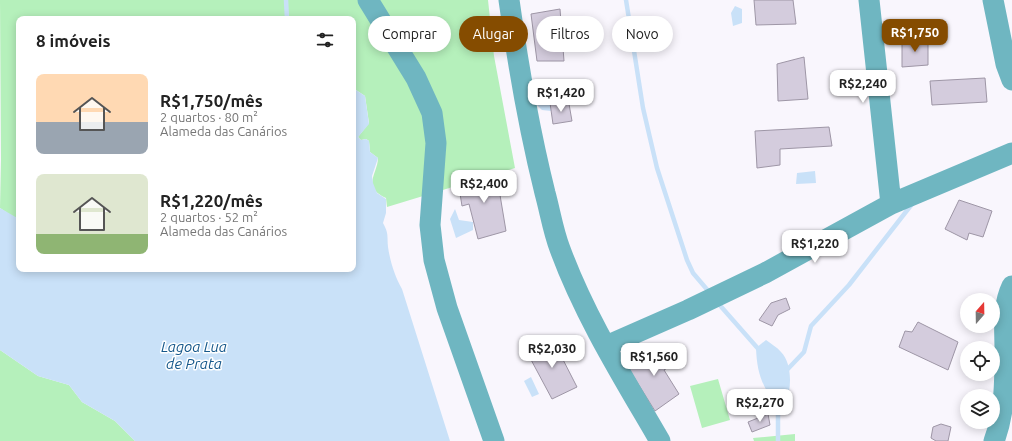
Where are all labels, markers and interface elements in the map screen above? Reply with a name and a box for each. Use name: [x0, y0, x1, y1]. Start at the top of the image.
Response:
chip: Comprar: [368, 16, 451, 52]
chip: Alugar: [459, 16, 528, 52]
chip: Filtros: [536, 16, 604, 52]
chip: Novo: [612, 16, 673, 52]
pin: R$1,750: [878, 19, 952, 53]
text: R$1,750: [891, 25, 939, 39]
icon: filters: [314, 29, 336, 51]
text: 8 imóveis: [36, 31, 111, 50]
pin: R$2,240: [826, 70, 900, 104]
text: R$2,240: [839, 76, 887, 90]
pin: R$1,420: [524, 79, 598, 113]
text: R$1,420: [537, 85, 585, 99]
icon: home: [68, 90, 116, 138]
text: R$1,750/mês: [160, 91, 263, 110]
text: 2 quartos · 80 m²: [160, 110, 258, 124]
text: Alameda das Canários: [160, 124, 287, 138]
pin: R$2,400: [447, 170, 521, 204]
text: R$2,400: [460, 176, 508, 190]
icon: home: [68, 190, 116, 238]
text: R$1,220/mês: [160, 191, 263, 210]
text: 2 quartos · 52 m²: [160, 210, 258, 224]
text: Alameda das Canários: [160, 224, 287, 238]
pin: R$1,220: [778, 230, 852, 264]
text: R$1,220: [791, 236, 839, 250]
north arrow: [960, 293, 1000, 333]
map controls: [960, 293, 1000, 429]
pin: R$2,030: [515, 335, 589, 369]
water label: Lagoa Lua de Prata: [161, 338, 227, 372]
text: R$2,030: [528, 341, 576, 355]
button: locate: [960, 341, 1000, 381]
pin: R$1,560: [617, 343, 691, 377]
text: R$1,560: [630, 349, 678, 363]
pin: R$2,270: [723, 389, 797, 423]
button: layers: [960, 389, 1000, 429]
text: R$2,270: [736, 395, 784, 409]

